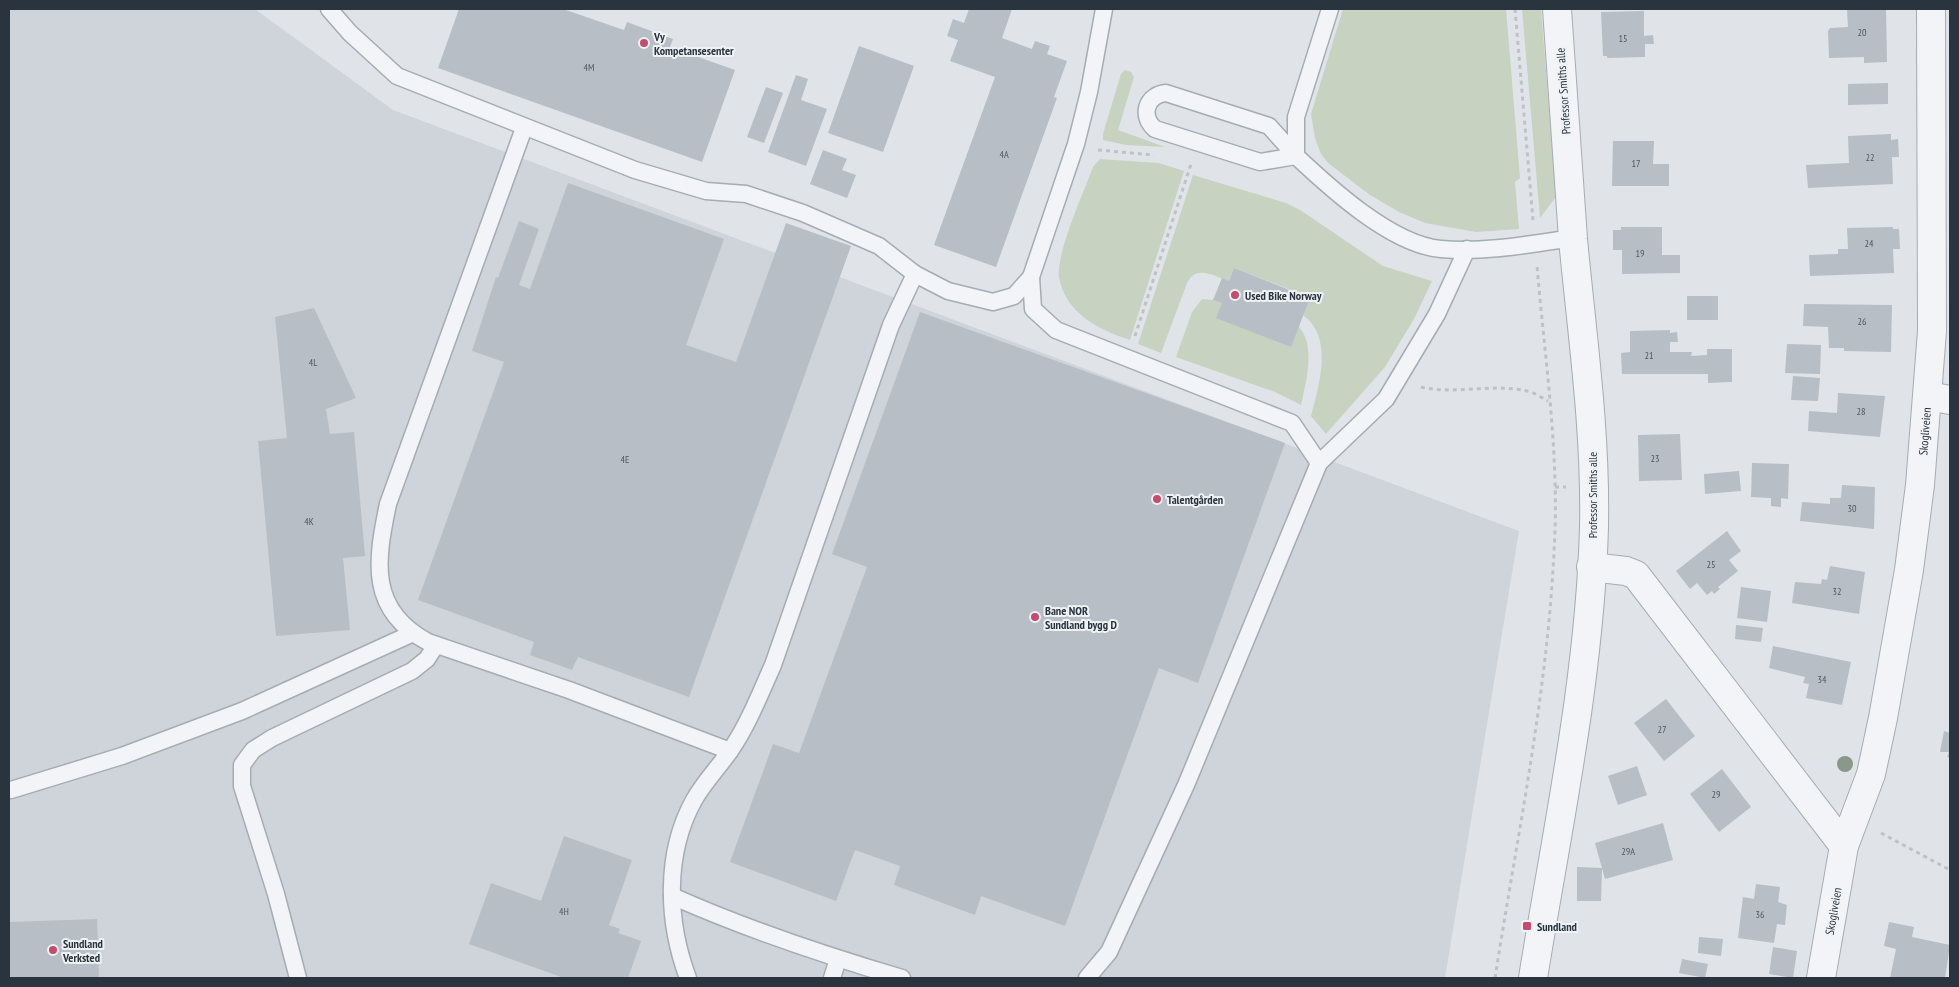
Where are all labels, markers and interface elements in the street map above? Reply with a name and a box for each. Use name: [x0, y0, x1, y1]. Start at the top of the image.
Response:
house number: 20: [1858, 26, 1867, 39]
place label: Vy Kompetansesenter: [653, 29, 734, 58]
house number: 15: [1619, 32, 1628, 45]
marker: Vy Kompetansesenter: [638, 37, 650, 49]
street label: Professor Smiths alle: [1552, 47, 1574, 135]
house number: 4M: [584, 61, 594, 74]
house number: 4A: [999, 148, 1009, 161]
house number: 22: [1866, 151, 1875, 164]
house number: 17: [1632, 157, 1641, 170]
house number: 24: [1865, 237, 1874, 250]
house number: 19: [1636, 247, 1645, 260]
place label: Used Bike Norway: [1245, 288, 1322, 303]
marker: Used Bike Norway: [1229, 289, 1241, 301]
house number: 26: [1858, 315, 1867, 328]
house number: 21: [1645, 349, 1654, 362]
house number: 4L: [309, 356, 318, 369]
house number: 28: [1857, 405, 1866, 418]
street label: Skogliveien: [1915, 407, 1934, 456]
street label: Professor Smiths alle: [1585, 452, 1600, 538]
house number: 23: [1651, 452, 1660, 465]
house number: 4E: [621, 453, 629, 466]
place label: Talentgården: [1167, 492, 1223, 507]
marker: Talentgården: [1151, 493, 1163, 505]
house number: 30: [1848, 502, 1857, 515]
house number: 4K: [304, 515, 314, 528]
house number: 25: [1707, 558, 1716, 571]
house number: 32: [1833, 585, 1842, 598]
place label: Bane NOR Sundland bygg D: [1045, 603, 1117, 632]
marker: Bane NOR Sundland bygg D: [1029, 611, 1041, 623]
house number: 34: [1818, 673, 1827, 686]
house number: 27: [1658, 723, 1667, 736]
house number: 29: [1712, 788, 1721, 801]
house number: 29A: [1621, 845, 1635, 858]
street label: Skogliveien: [1821, 886, 1844, 936]
house number: 4H: [559, 905, 569, 918]
house number: 36: [1756, 908, 1765, 921]
place label: Sundland: [1537, 919, 1577, 934]
marker: Sundland: [1521, 920, 1533, 932]
place label: Sundland Verksted: [62, 936, 103, 965]
marker: Sundland Verksted: [47, 944, 59, 956]

